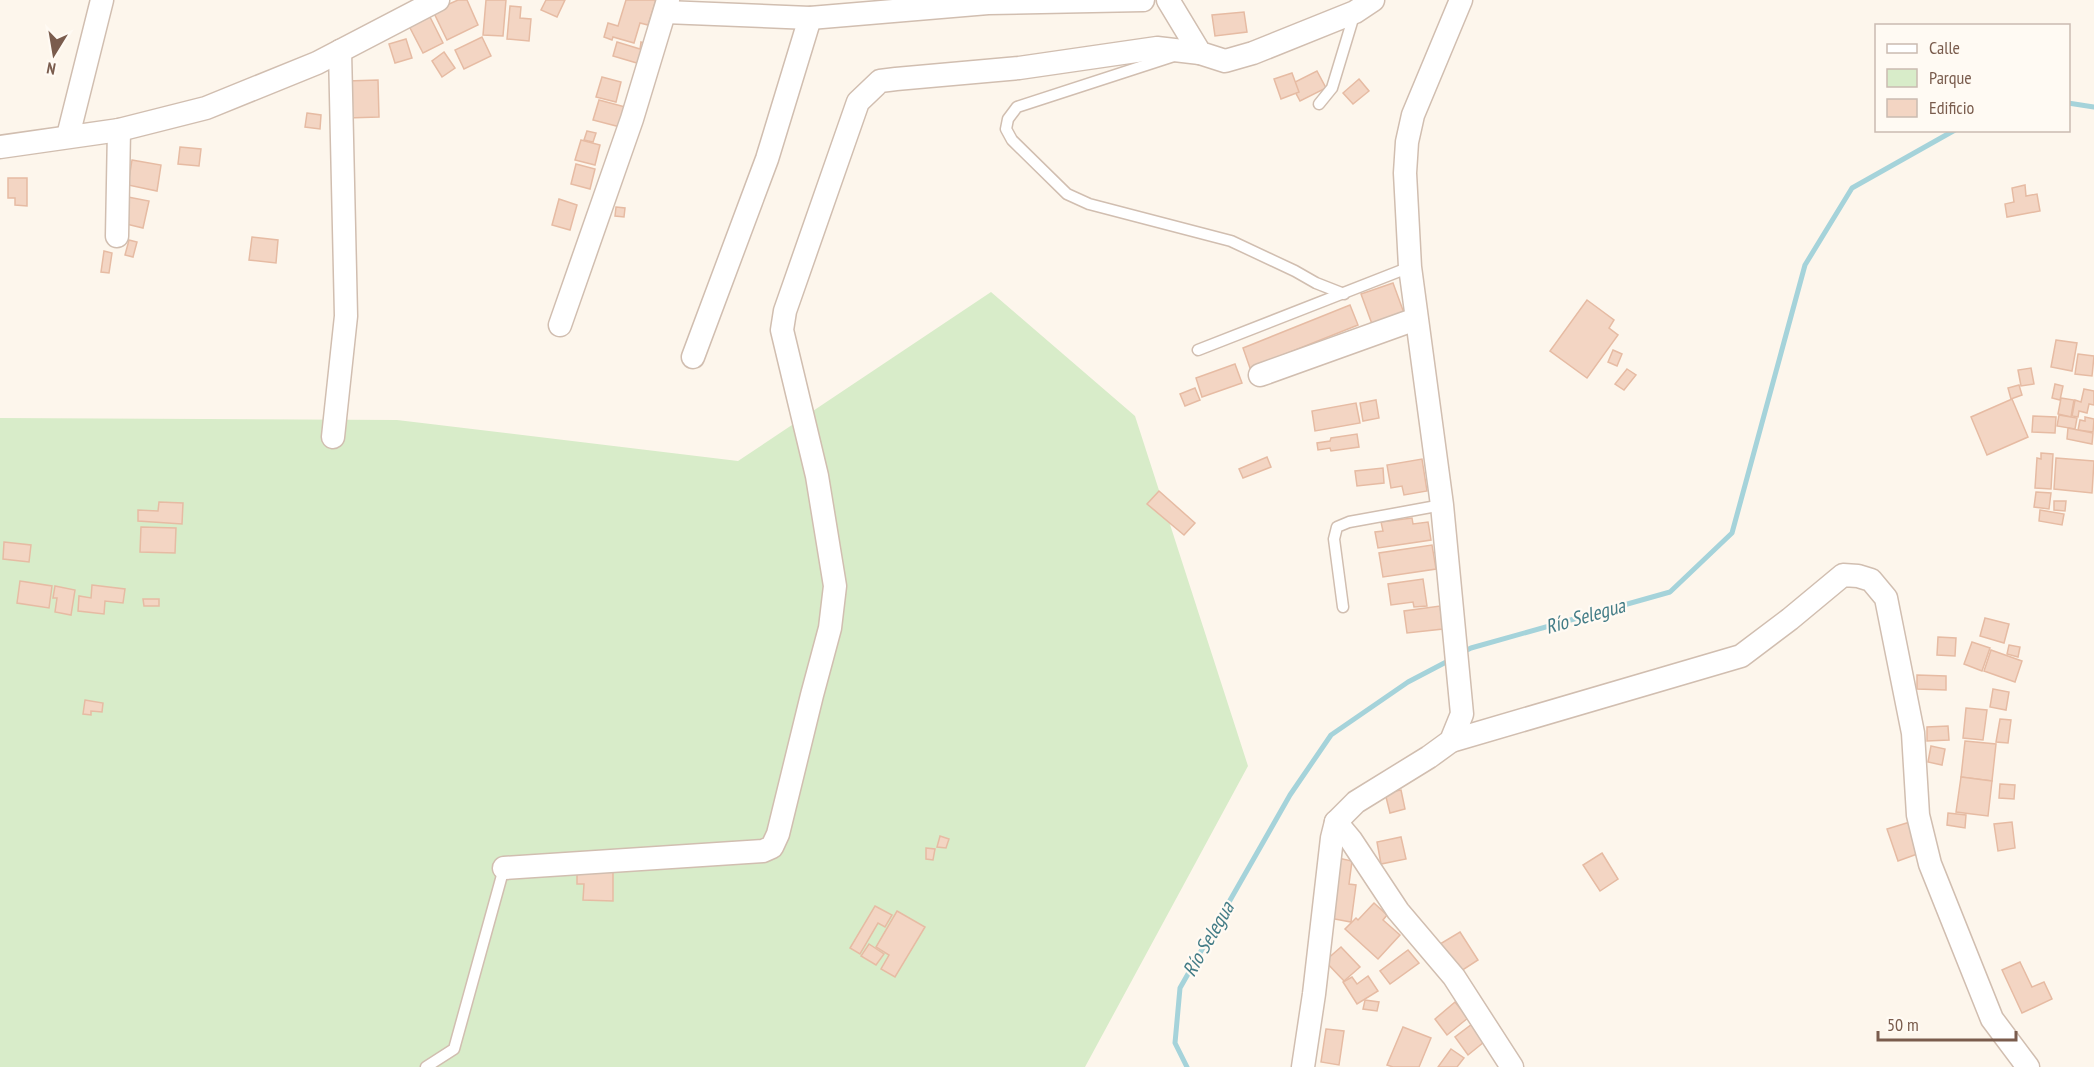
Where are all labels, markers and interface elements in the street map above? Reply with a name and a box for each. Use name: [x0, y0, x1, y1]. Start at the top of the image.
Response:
north arrow: [24, 24, 84, 84]
legend: [1875, 24, 2070, 132]
text: Calle: [1929, 36, 1960, 59]
text: N: [45, 58, 57, 79]
text: Parque: [1929, 66, 1972, 89]
text: Edificio: [1929, 96, 1975, 119]
water label: Río Selegua: [1542, 592, 1629, 640]
water label: Río Selegua: [1176, 896, 1240, 981]
scale bar: [1878, 1004, 2016, 1042]
text: 50 m: [1887, 1013, 1919, 1036]

